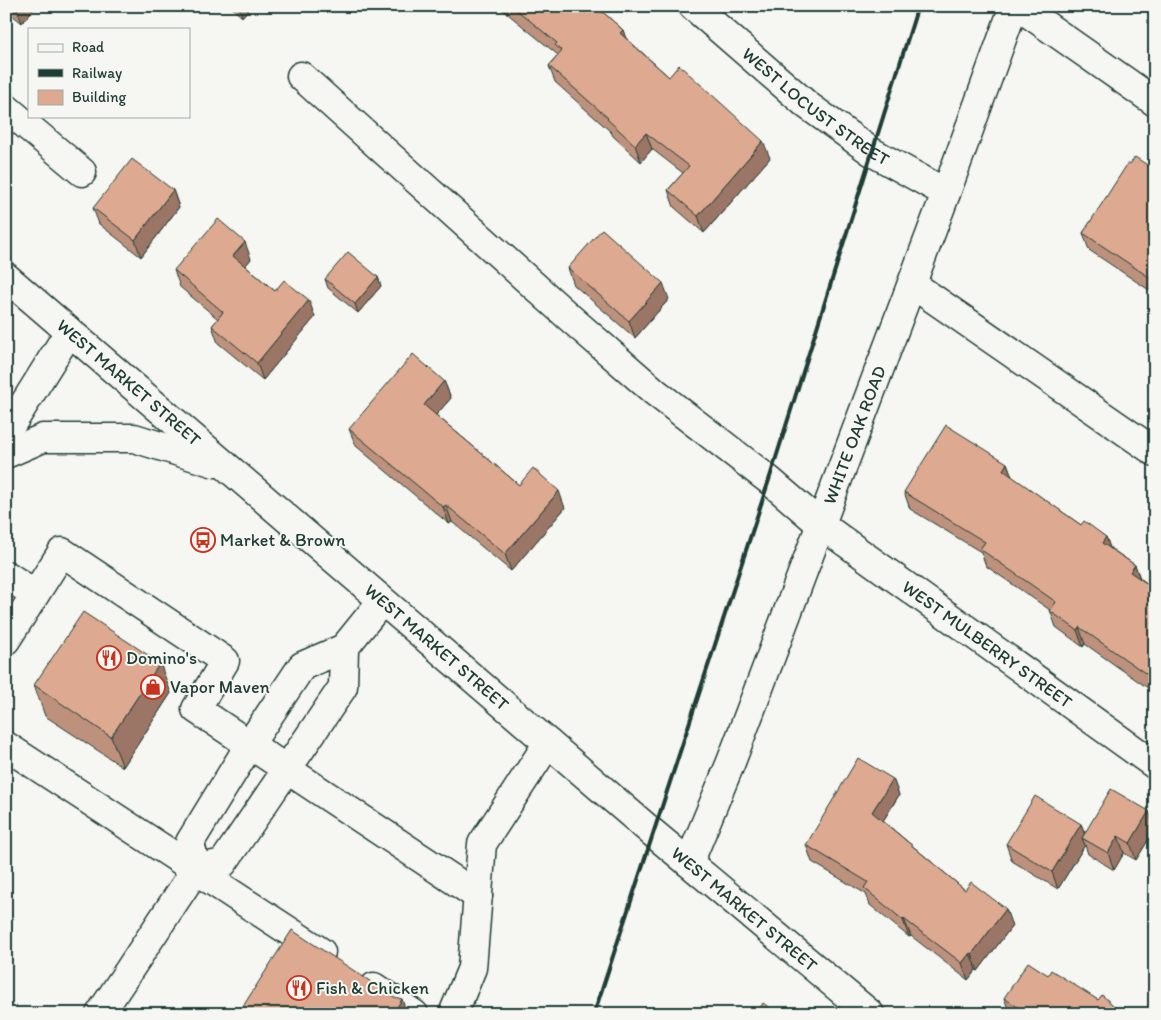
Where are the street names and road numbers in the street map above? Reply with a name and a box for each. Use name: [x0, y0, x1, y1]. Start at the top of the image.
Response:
street label: WEST LOCUST STREET: [738, 43, 893, 170]
street label: WEST MARKET STREET: [52, 314, 206, 451]
street label: WHITE OAK ROAD: [818, 362, 891, 507]
street label: WEST MULBERRY STREET: [898, 576, 1077, 713]
street label: WEST MARKET STREET: [360, 579, 514, 715]
street label: WEST MARKET STREET: [667, 842, 822, 976]

